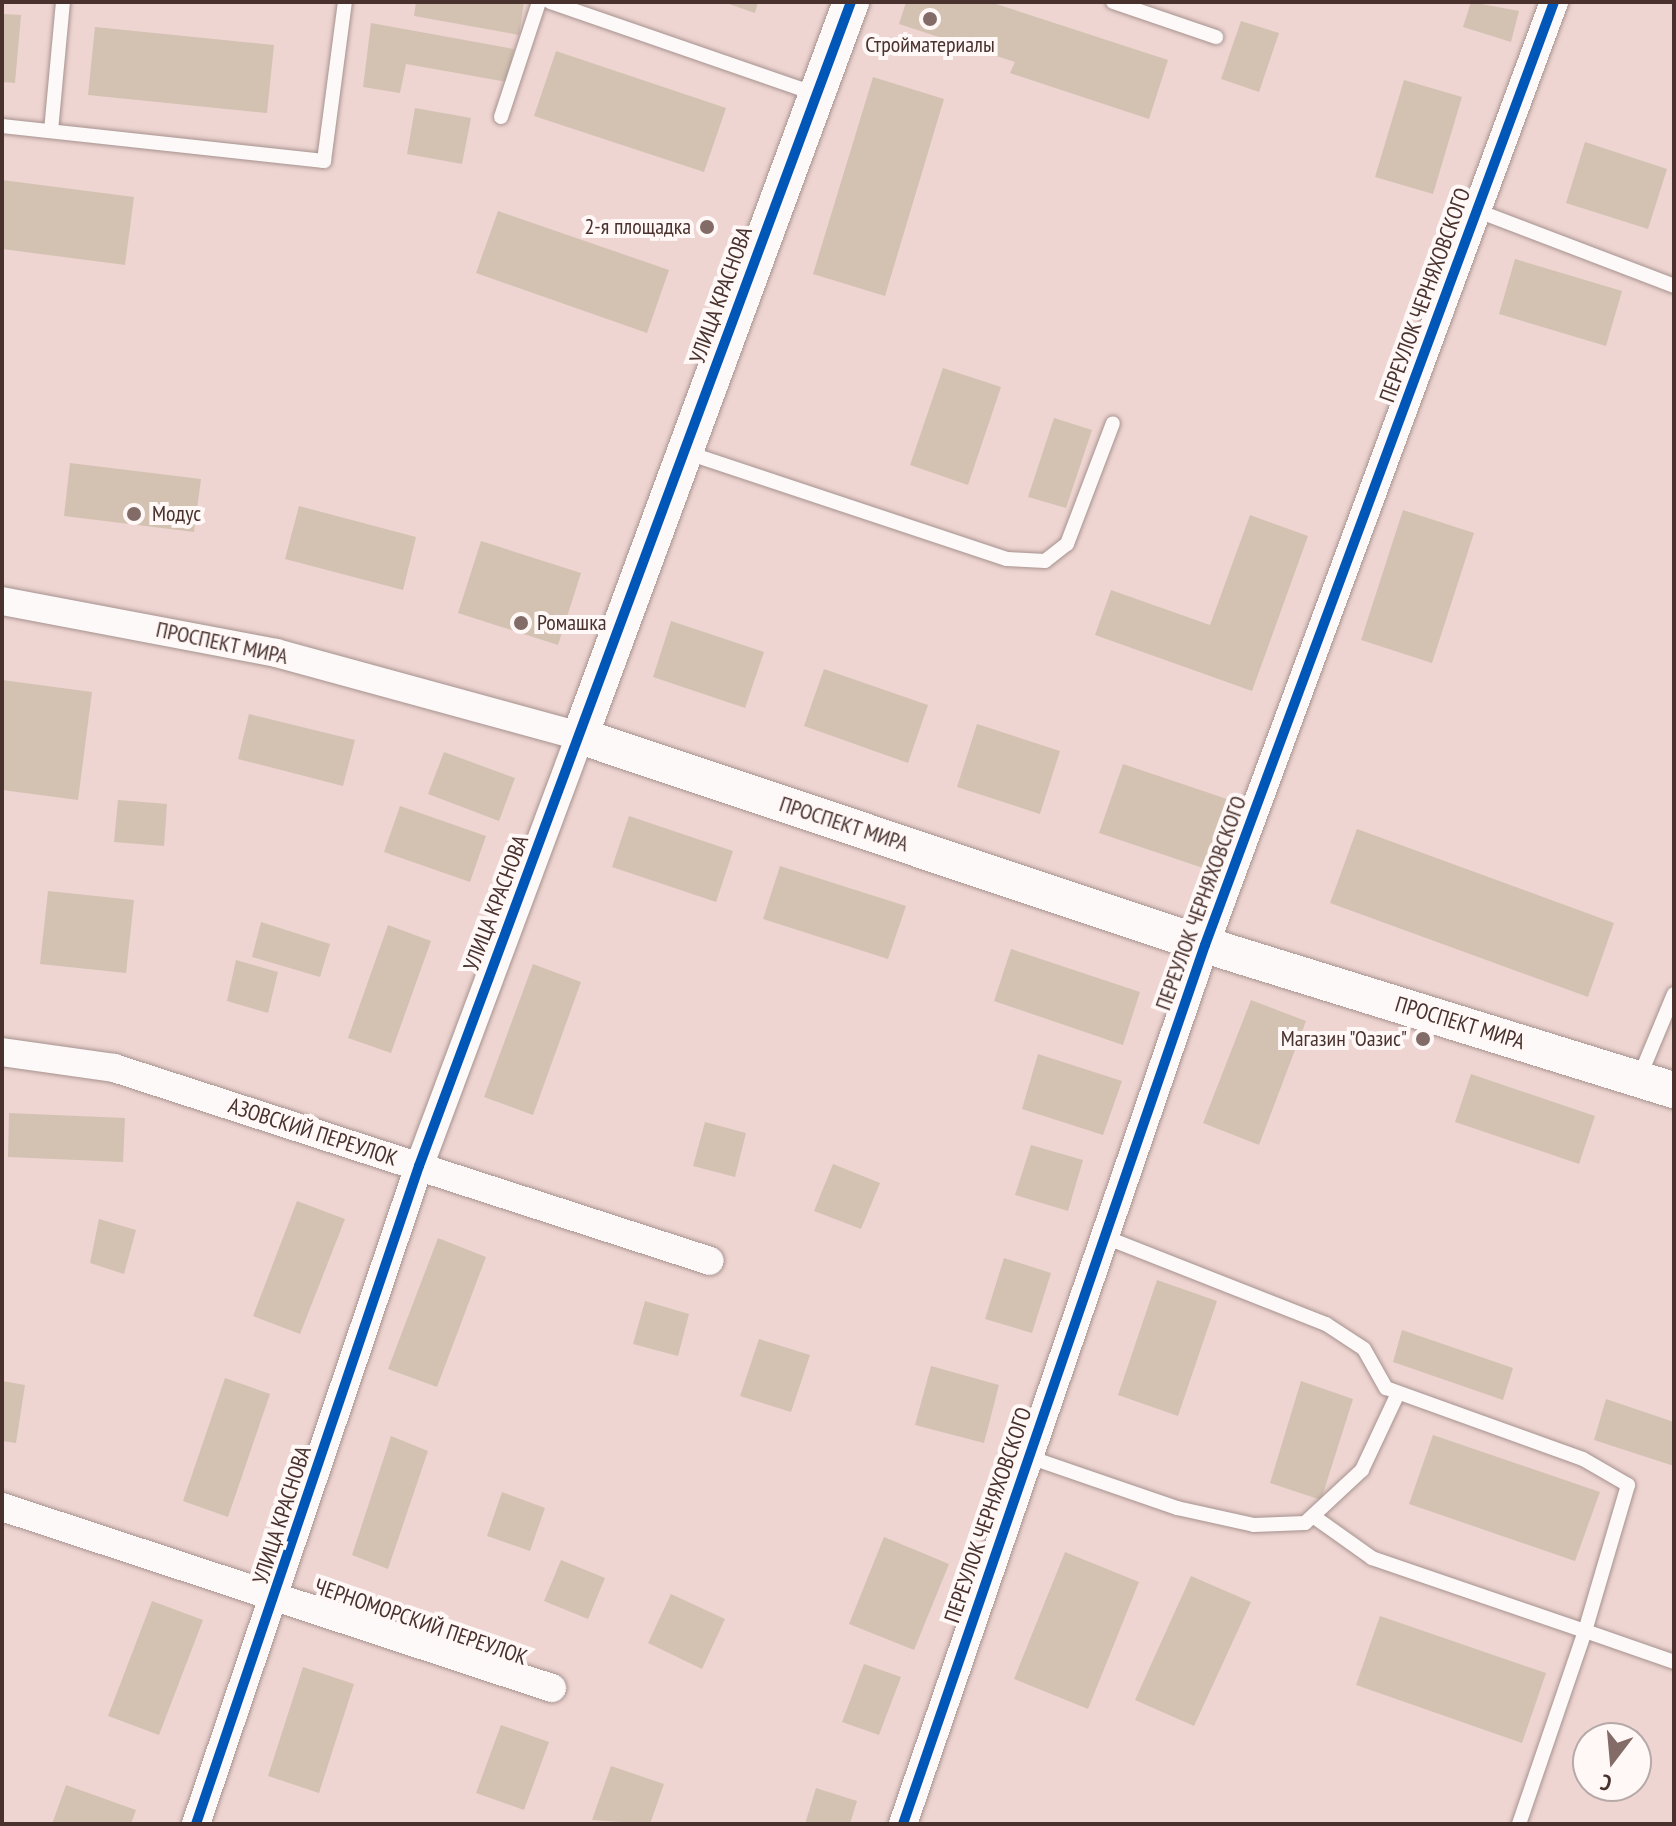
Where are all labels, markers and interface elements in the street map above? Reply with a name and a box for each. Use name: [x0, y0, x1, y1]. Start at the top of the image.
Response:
marker: Стройматериалы: [921, 10, 939, 28]
place label: Стройматериалы: [865, 32, 995, 58]
street label: ПЕРЕУЛОК ЧЕРНЯХОВСКОГО: [1374, 184, 1476, 406]
place label: 2-я площадка: [584, 214, 691, 240]
marker: 2-я площадка: [698, 218, 716, 236]
street label: УЛИЦА КРАСНОВА: [684, 223, 758, 367]
place label: Модус: [152, 501, 201, 527]
marker: Модус: [123, 503, 145, 525]
place label: Ромашка: [537, 610, 606, 636]
marker: Ромашка: [512, 614, 530, 632]
street label: ПРОСПЕКТ МИРА: [153, 616, 291, 670]
street label: ПРОСПЕКТ МИРА: [776, 791, 912, 857]
street label: ПЕРЕУЛОК ЧЕРНЯХОВСКОГО: [1150, 792, 1252, 1014]
street label: УЛИЦА КРАСНОВА: [458, 831, 534, 975]
street label: ПРОСПЕКТ МИРА: [1392, 991, 1528, 1055]
place label: Магазин "Оазис": [1279, 1026, 1407, 1052]
marker: Магазин "Оазис": [1414, 1030, 1432, 1048]
street label: АЗОВСКИЙ ПЕРЕУЛОК: [225, 1092, 401, 1172]
street label: ПЕРЕУЛОК ЧЕРНЯХОВСКОГО: [939, 1404, 1037, 1626]
street label: УЛИЦА КРАСНОВА: [247, 1442, 317, 1588]
street label: ЧЕРНОМОРСКИЙ ПЕРЕУЛОК: [311, 1573, 531, 1671]
north arrow: [1572, 1722, 1652, 1802]
text: С: [1597, 1768, 1615, 1798]

